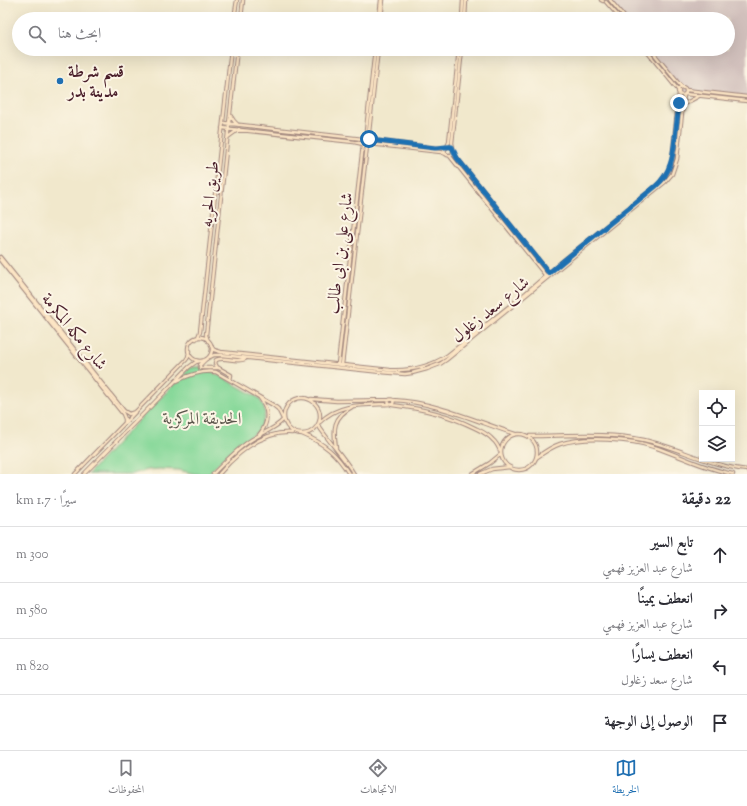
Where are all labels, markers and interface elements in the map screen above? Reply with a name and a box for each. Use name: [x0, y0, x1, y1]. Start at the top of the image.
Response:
search box: [12, 12, 735, 56]
icon: search: [26, 23, 48, 45]
text: ابحث هنا: [58, 24, 101, 45]
place label: قسم شرطة مدينة بدر: [66, 61, 124, 105]
marker: قسم شرطة مدينة بدر: [55, 76, 65, 86]
route end: [670, 94, 688, 112]
route start: [360, 130, 378, 148]
street label: طريق الحريه: [196, 160, 226, 229]
street label: شارع على بن ابى طالب: [322, 191, 360, 315]
street label: شارع سعد زغلول: [447, 272, 535, 349]
street label: شارع مكه المكرمة: [35, 288, 112, 376]
map controls: [699, 390, 735, 462]
button: locate: [699, 390, 735, 426]
park label: الحديقة المركزية: [163, 408, 242, 432]
button: layers: [699, 426, 735, 462]
text: 22 دقيقة: [682, 488, 731, 512]
text: سيرًا · 1.7 km: [16, 492, 77, 510]
text: تابع السير: [651, 533, 693, 554]
icon: ahead: [709, 544, 731, 566]
text: 300 m: [16, 546, 48, 564]
text: شارع عبد العزيز فهمي: [603, 560, 693, 578]
text: انعطف يمينًا: [638, 589, 693, 610]
icon: right: [709, 600, 731, 622]
text: 580 m: [16, 602, 47, 620]
text: شارع عبد العزيز فهمي: [603, 616, 693, 634]
text: انعطف يسارًا: [632, 645, 693, 666]
icon: left: [709, 656, 731, 678]
text: 820 m: [16, 658, 49, 676]
text: شارع سعد زغلول: [621, 672, 693, 690]
text: الوصول إلى الوجهة: [604, 712, 693, 733]
icon: arrive: [709, 712, 731, 734]
tab: المحفوظات: [108, 757, 144, 800]
tab: الاتجاهات: [360, 757, 397, 800]
tab: الخريطة: [612, 757, 639, 800]

